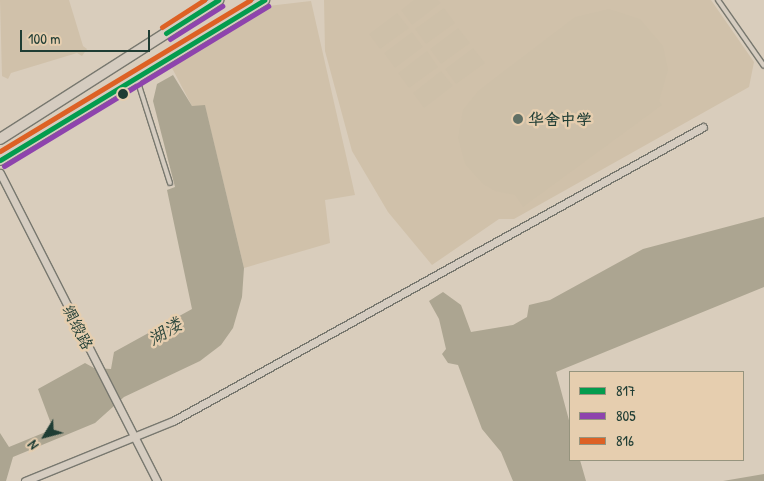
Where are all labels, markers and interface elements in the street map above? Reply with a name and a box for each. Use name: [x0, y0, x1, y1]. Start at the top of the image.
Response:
scale bar: [22, 20, 152, 52]
text: 100 m: [28, 28, 61, 49]
unlabelled marker: [118, 89, 128, 99]
place label: 华舍中学: [528, 109, 592, 129]
marker: 华舍中学: [512, 113, 524, 125]
street label: 绸缎路: [59, 301, 97, 353]
water label: 湖溇: [144, 313, 186, 351]
legend: [569, 371, 744, 461]
text: 817: [616, 380, 635, 401]
text: 805: [616, 405, 636, 426]
north arrow: [20, 411, 70, 461]
text: 816: [616, 430, 634, 451]
text: N: [23, 437, 42, 454]

